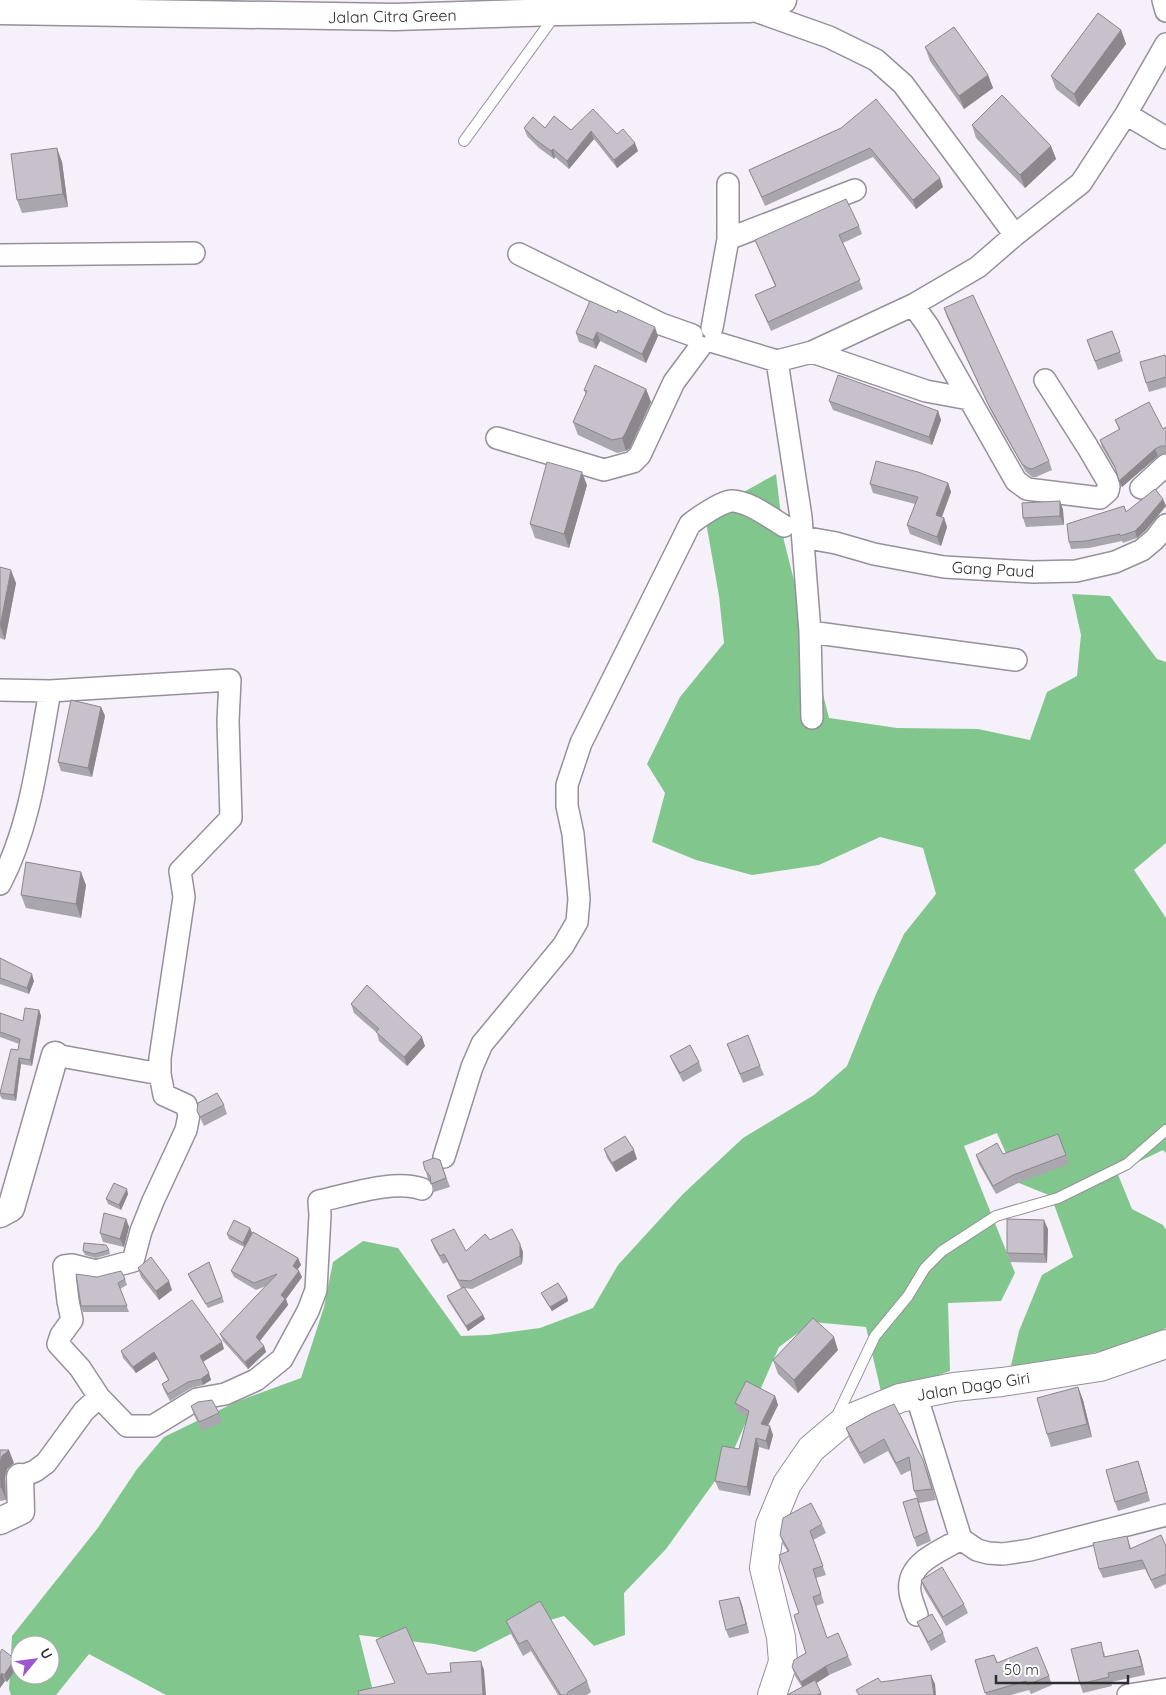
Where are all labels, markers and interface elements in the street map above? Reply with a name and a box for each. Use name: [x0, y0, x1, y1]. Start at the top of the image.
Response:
street label: Jalan Citra Green: [327, 5, 457, 27]
street label: Gang Paud: [951, 557, 1035, 581]
street label: Jalan Dago Giri: [915, 1367, 1031, 1405]
north arrow: [10, 1635, 60, 1685]
text: U: [36, 1645, 57, 1662]
scale bar: [996, 1652, 1128, 1684]
text: 50 m: [1004, 1660, 1039, 1679]

